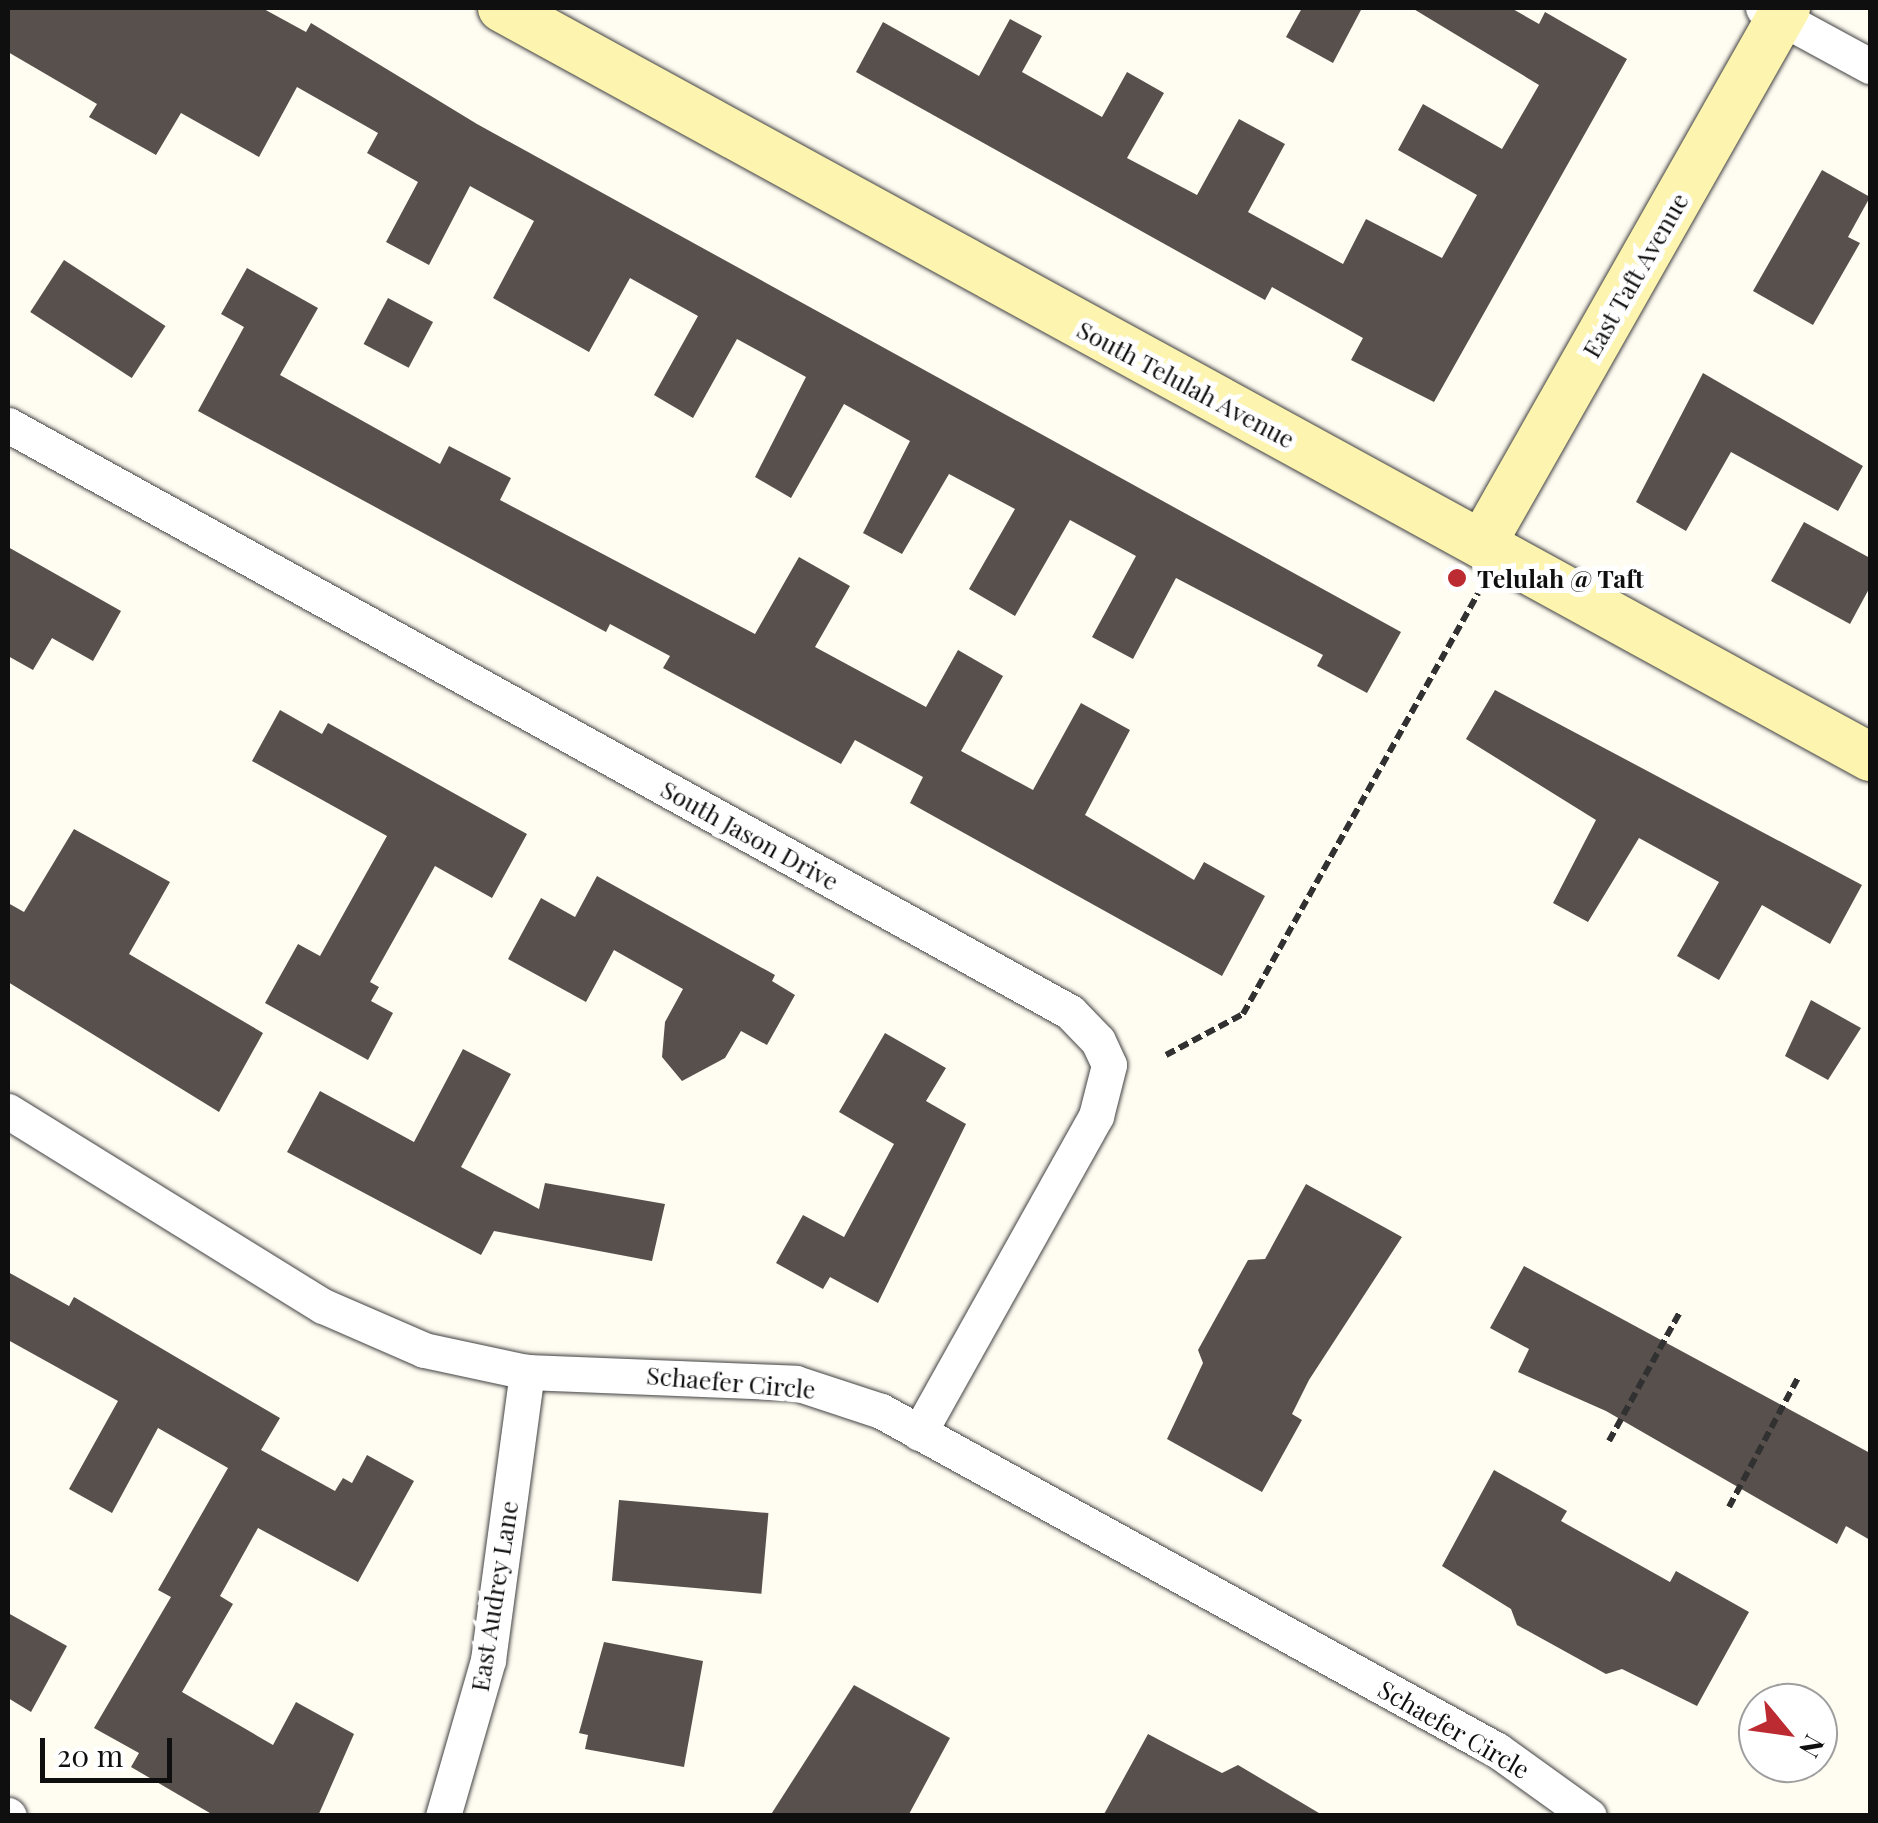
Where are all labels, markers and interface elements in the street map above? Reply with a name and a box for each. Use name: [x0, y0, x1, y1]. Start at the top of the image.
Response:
street label: East Taft Avenue: [1575, 186, 1695, 364]
street label: South Telulah Avenue: [1072, 314, 1300, 454]
place label: Telulah @ Taft: [1477, 563, 1644, 593]
marker: Telulah @ Taft: [1446, 567, 1468, 589]
street label: South Jason Drive: [656, 774, 844, 896]
street label: Schaefer Circle: [645, 1360, 817, 1404]
street label: East Audrey Lane: [464, 1498, 524, 1694]
street label: Schaefer Circle: [1373, 1673, 1535, 1785]
north arrow: [1738, 1683, 1838, 1783]
scale bar: [45, 1718, 178, 1780]
text: N: [1792, 1729, 1834, 1765]
text: 20 m: [57, 1735, 123, 1775]

